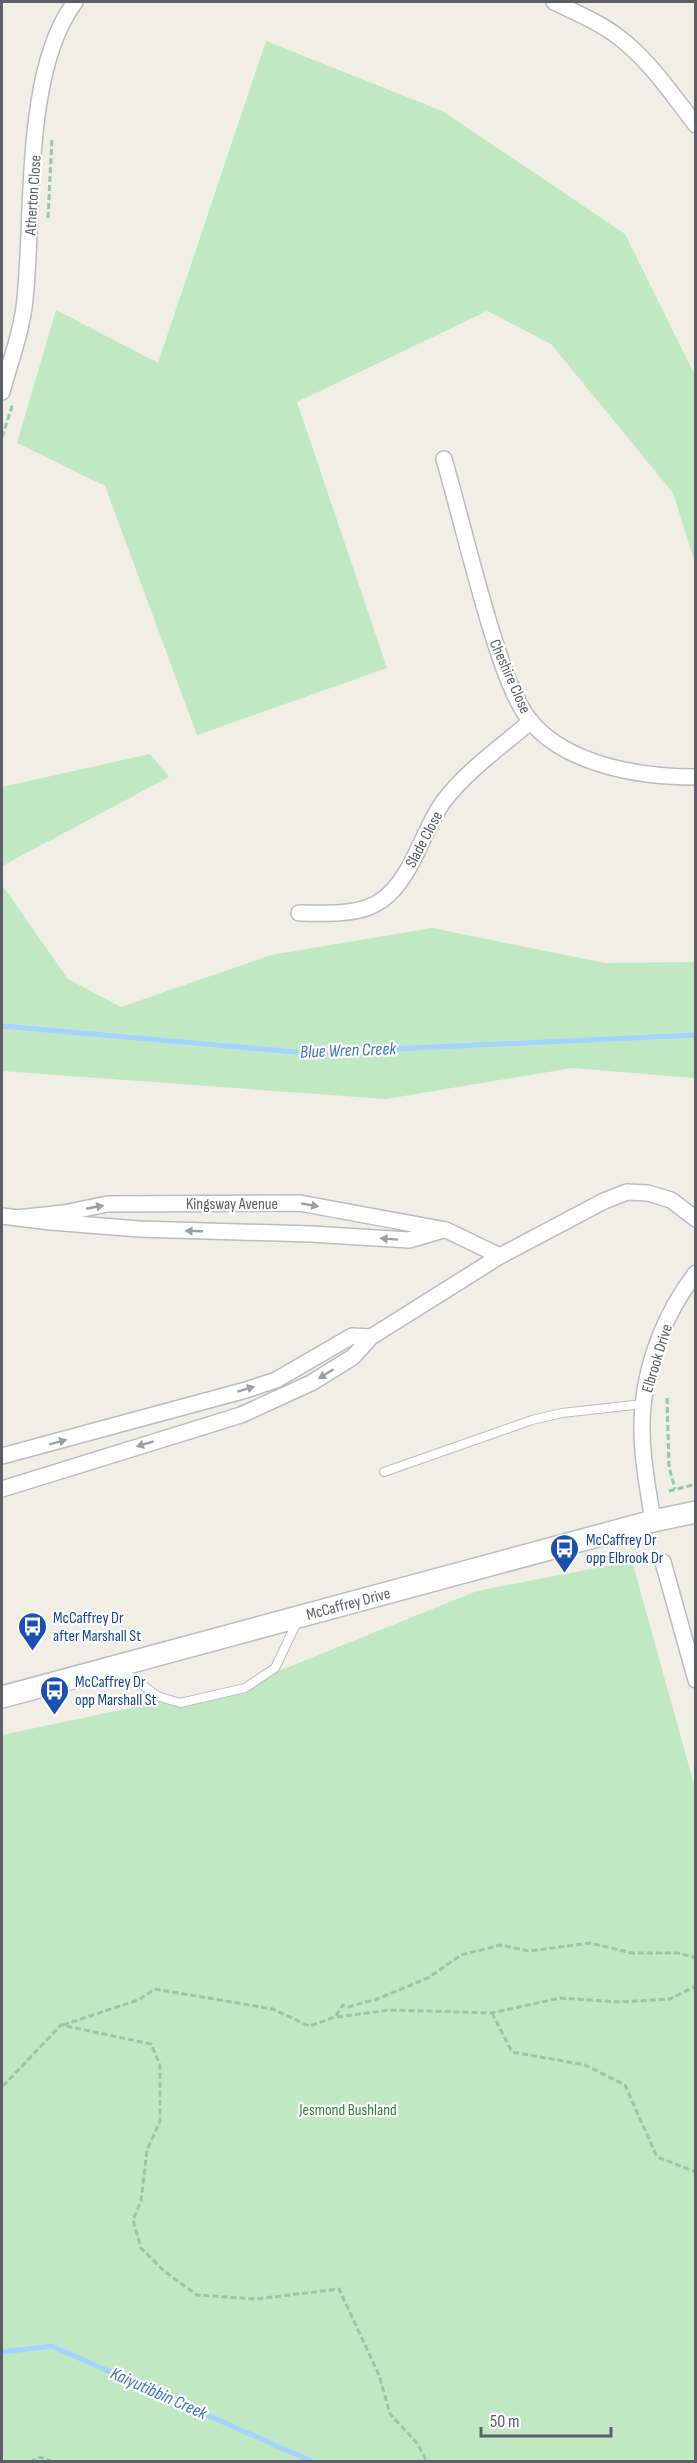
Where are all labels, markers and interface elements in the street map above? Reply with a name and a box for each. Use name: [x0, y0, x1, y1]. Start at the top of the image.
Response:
street label: Atherton Close: [21, 154, 46, 237]
street label: Cheshire Close: [485, 636, 534, 717]
street label: Slade Close: [402, 808, 447, 871]
water label: Blue Wren Creek: [300, 1038, 398, 1063]
street label: Kingsway Avenue: [186, 1195, 278, 1214]
one-way arrow: [301, 1200, 320, 1209]
one-way arrow: [85, 1202, 104, 1211]
one-way arrow: [184, 1226, 203, 1235]
one-way arrow: [379, 1235, 398, 1244]
street label: Elbrook Drive: [638, 1322, 677, 1395]
one-way arrow: [318, 1368, 334, 1379]
one-way arrow: [237, 1384, 255, 1393]
one-way arrow: [49, 1436, 67, 1446]
one-way arrow: [136, 1440, 154, 1450]
place label: McCaffrey Dr opp Elbrook Dr: [586, 1531, 664, 1568]
bus stop icon: McCaffrey Dr opp Elbrook Dr: [549, 1532, 581, 1574]
street label: McCaffrey Drive: [304, 1584, 392, 1625]
place label: McCaffrey Dr after Marshall St: [53, 1609, 141, 1646]
bus stop icon: McCaffrey Dr after Marshall St: [16, 1610, 48, 1652]
place label: McCaffrey Dr opp Marshall St: [75, 1673, 157, 1710]
bus stop icon: McCaffrey Dr opp Marshall St: [38, 1674, 70, 1716]
park label: Jesmond Bushland: [298, 2101, 397, 2120]
water label: Kaiyutibbin Creek: [107, 2363, 211, 2425]
scale bar: [481, 2400, 612, 2438]
text: 50 m: [490, 2411, 520, 2432]

